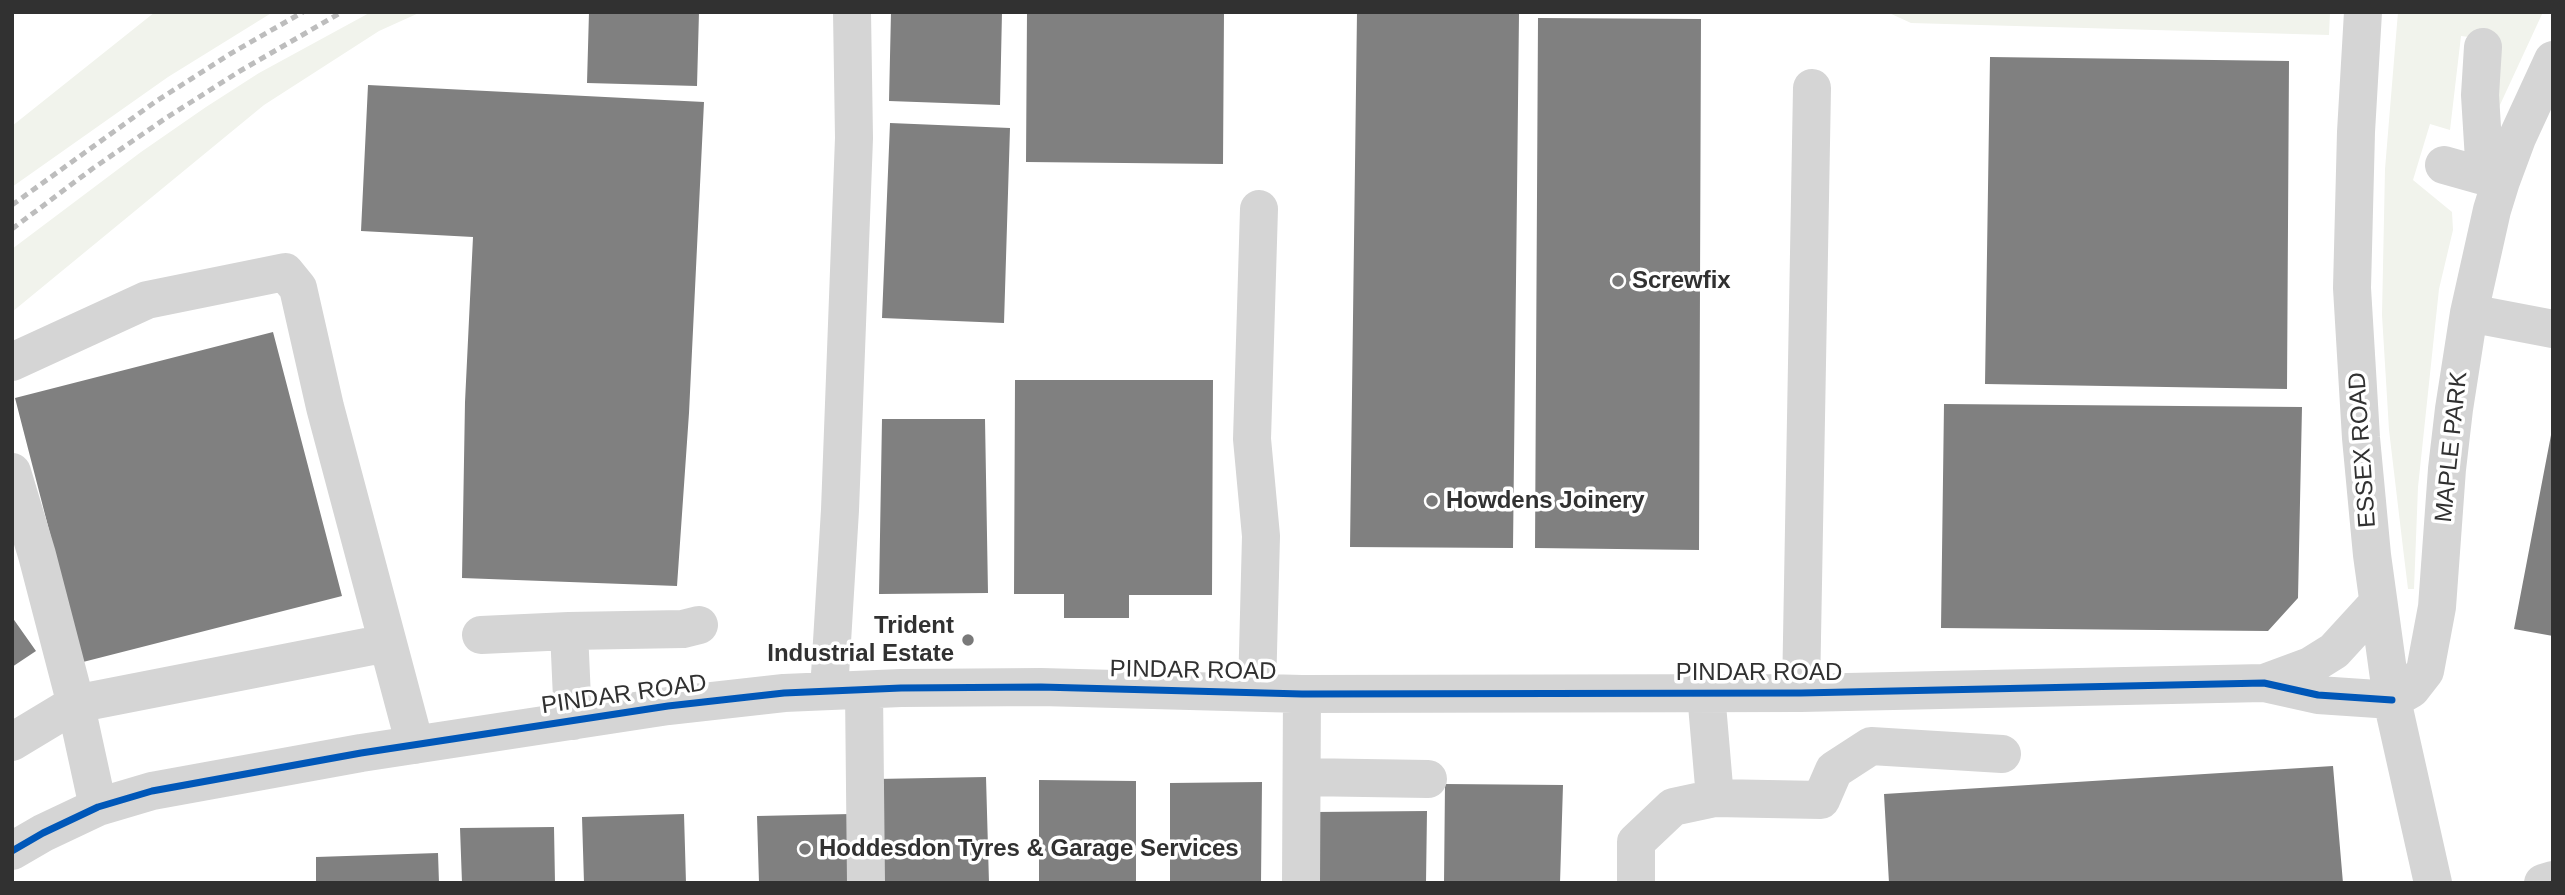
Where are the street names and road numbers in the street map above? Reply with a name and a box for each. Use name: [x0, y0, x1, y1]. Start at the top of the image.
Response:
street label: MAPLE PARK: [2430, 370, 2474, 524]
street label: ESSEX ROAD: [2343, 371, 2383, 529]
street label: PINDAR ROAD: [1109, 655, 1277, 687]
street label: PINDAR ROAD: [1676, 659, 1842, 687]
street label: PINDAR ROAD: [539, 669, 709, 721]

